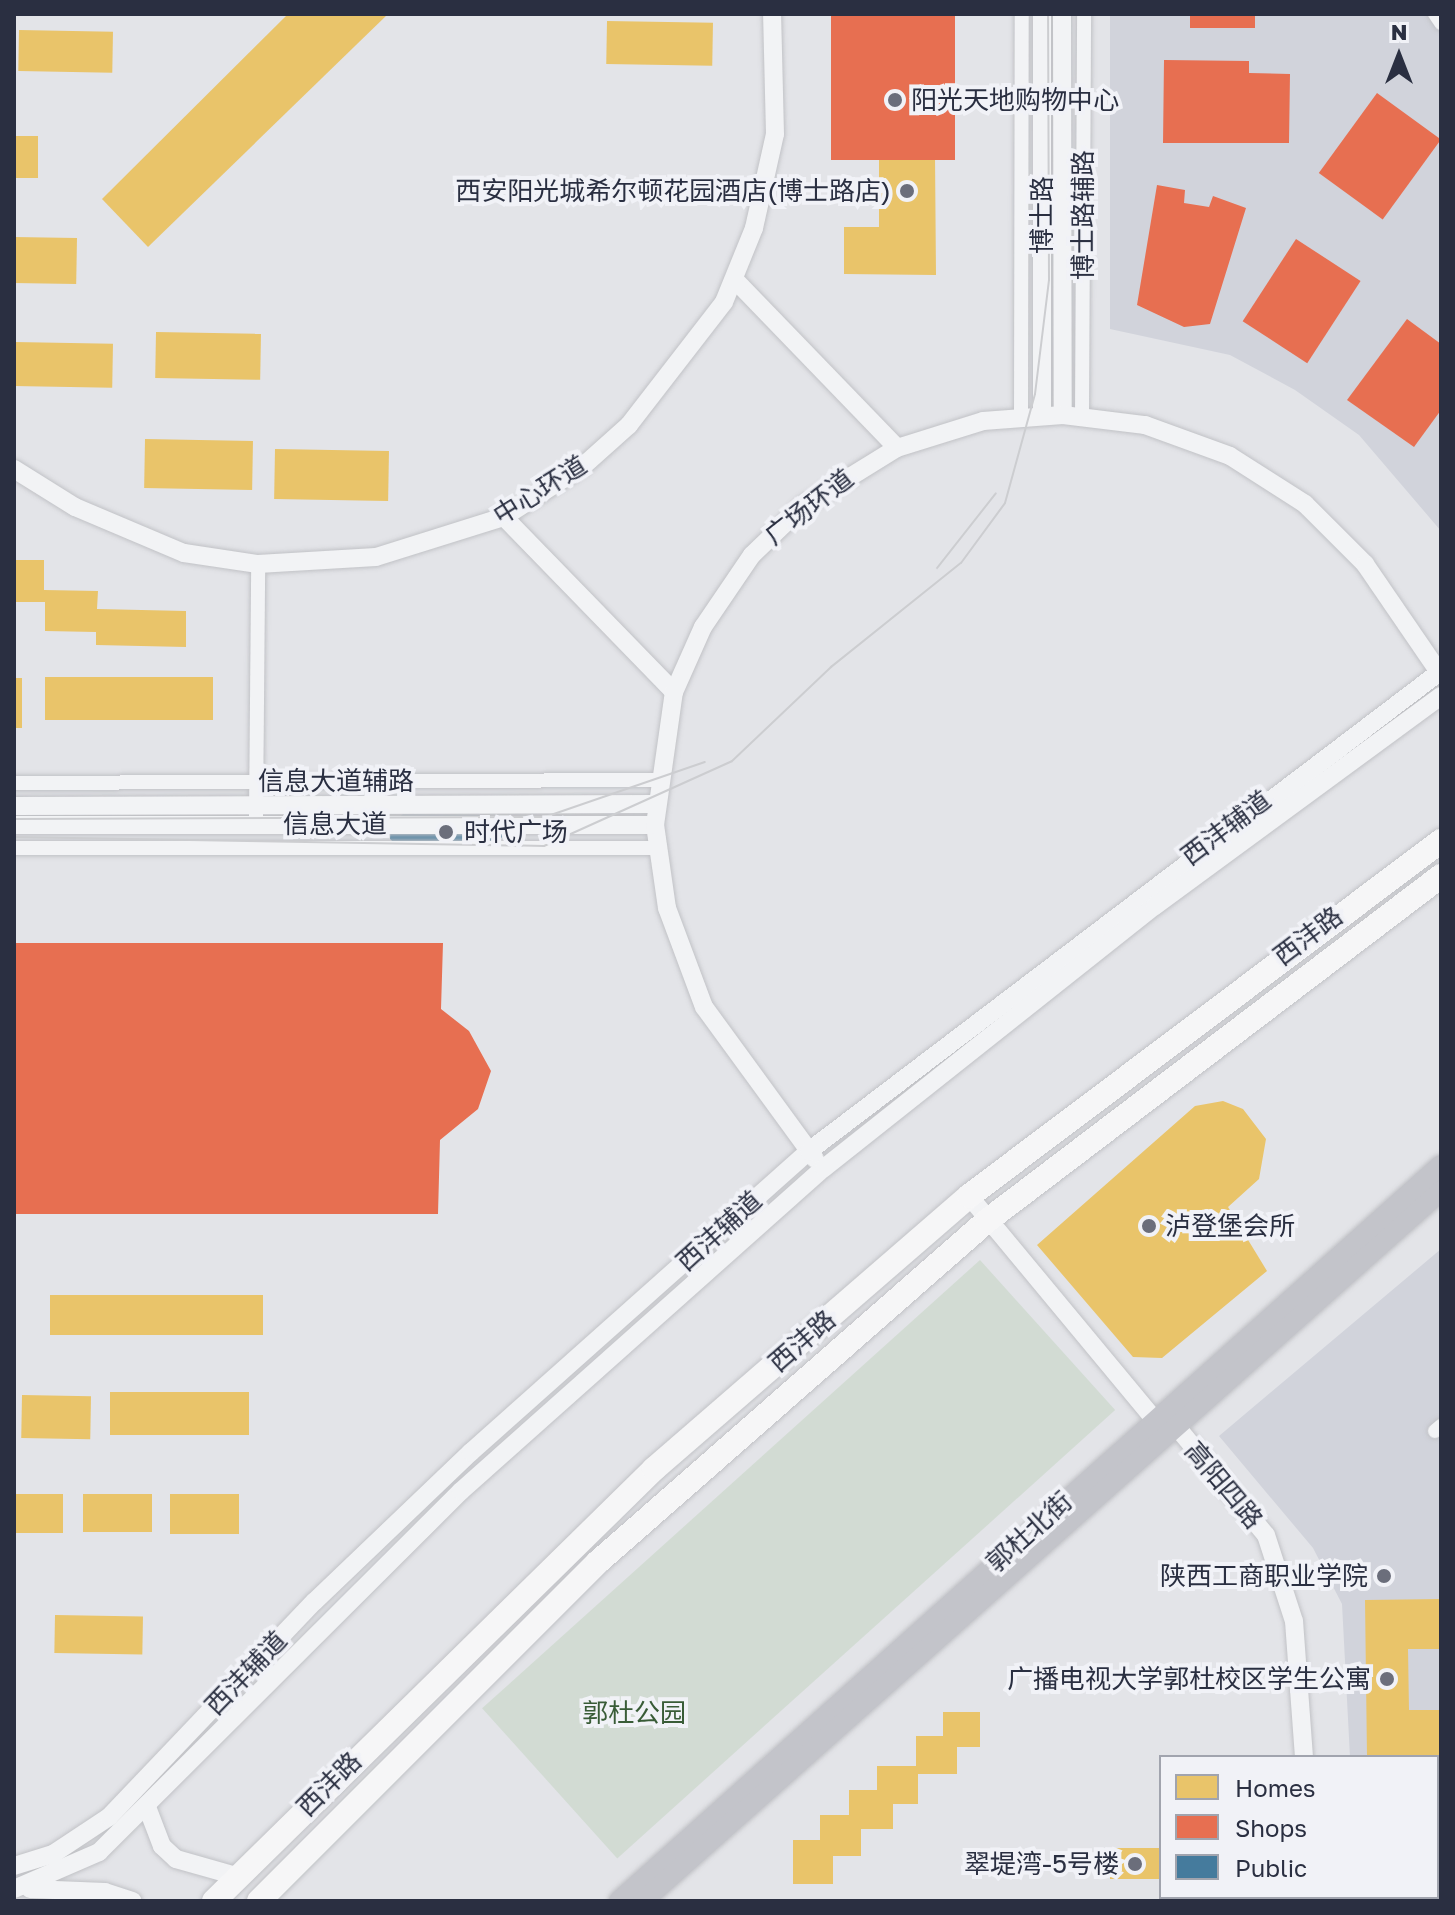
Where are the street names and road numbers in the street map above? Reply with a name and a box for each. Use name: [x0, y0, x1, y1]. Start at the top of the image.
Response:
street label: 博士路辅路: [1067, 150, 1099, 280]
street label: 博士路: [1026, 176, 1058, 254]
street label: 中心环道: [488, 449, 592, 531]
street label: 广场环道: [758, 463, 860, 551]
street label: 信息大道辅路: [258, 765, 414, 797]
street label: 西沣辅道: [1175, 784, 1277, 872]
street label: 信息大道: [283, 808, 387, 840]
street label: 西沣路: [1267, 900, 1349, 972]
street label: 西沣辅道: [670, 1185, 768, 1277]
street label: 西沣路: [762, 1304, 842, 1378]
street label: 高阳四路: [1179, 1435, 1269, 1535]
street label: 郭杜北街: [980, 1486, 1078, 1578]
street label: 西沣辅道: [199, 1625, 293, 1721]
street label: 西沣路: [290, 1745, 368, 1823]

